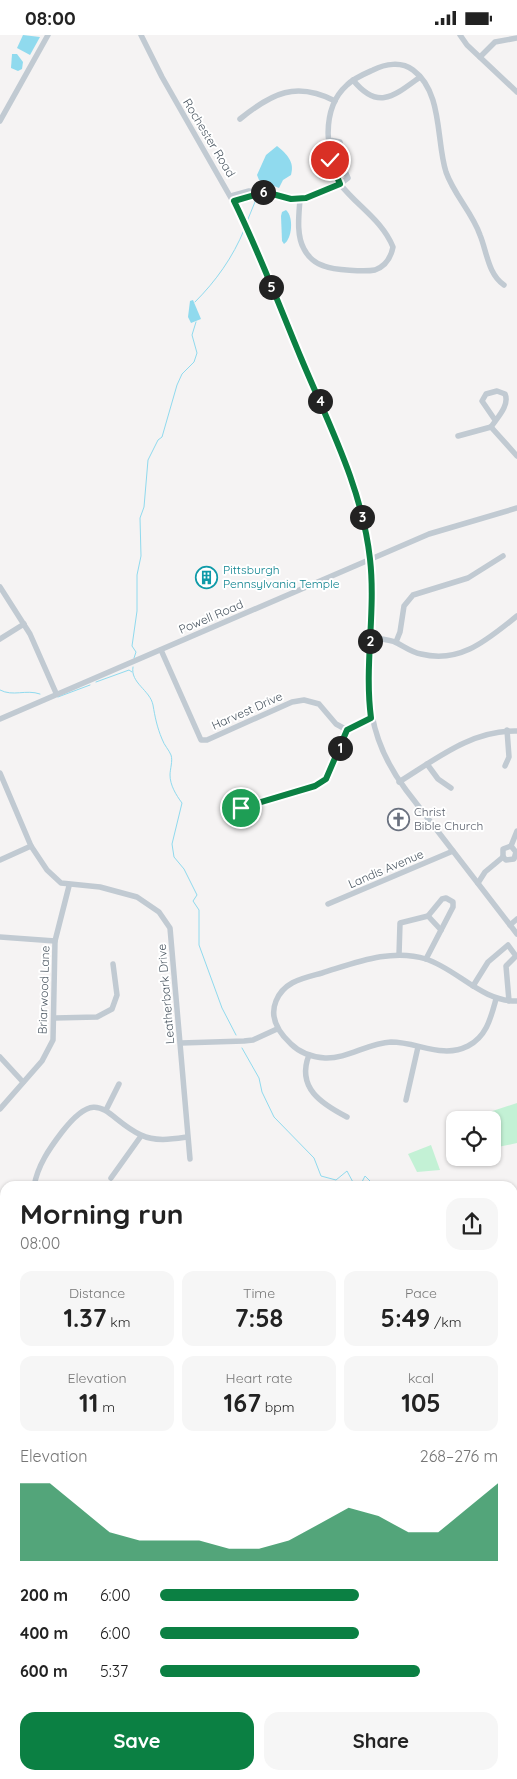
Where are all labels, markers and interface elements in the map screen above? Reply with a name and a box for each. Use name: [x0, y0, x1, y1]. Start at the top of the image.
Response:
text: 08:00: [25, 6, 76, 30]
street label: Rochester Road: [180, 96, 239, 180]
pin: [309, 139, 351, 181]
icon: check: [316, 146, 344, 174]
pin: 6: [250, 179, 276, 205]
text: 6: [260, 183, 267, 201]
pin: 5: [258, 275, 284, 299]
text: 5: [267, 278, 276, 296]
pin: 4: [308, 389, 332, 413]
text: 4: [316, 392, 325, 410]
pin: 3: [350, 505, 374, 529]
text: 3: [359, 508, 366, 526]
place label: Pittsburgh Pennsylvania Temple: [223, 562, 340, 591]
building icon: Pittsburgh Pennsylvania Temple: [195, 565, 219, 589]
street label: Powell Road: [176, 596, 245, 637]
pin: 2: [358, 629, 382, 653]
text: 2: [367, 632, 374, 650]
street label: Harvest Drive: [209, 688, 285, 733]
pin: 1: [328, 735, 352, 761]
text: 1: [338, 739, 343, 757]
pin: [220, 787, 262, 829]
icon: arrive: [227, 794, 255, 822]
place label: Christ Bible Church: [414, 804, 483, 833]
church icon: Christ Bible Church: [386, 807, 410, 831]
street label: Landis Avenue: [346, 846, 426, 891]
street label: Leatherbark Drive: [154, 943, 177, 1045]
street label: Briarwood Lane: [34, 945, 53, 1035]
map controls: [446, 1111, 501, 1166]
button: locate: [446, 1111, 501, 1166]
text: Morning run: [20, 1196, 184, 1231]
button: share: [446, 1198, 498, 1250]
text: 08:00: [20, 1233, 60, 1253]
text: Distance: [69, 1284, 125, 1302]
text: Time: [243, 1284, 275, 1302]
text: Pace: [405, 1284, 437, 1302]
text: 1.37: [63, 1302, 107, 1333]
text: 7:58: [235, 1302, 283, 1333]
text: 5:49: [380, 1302, 430, 1333]
text: km: [107, 1313, 131, 1331]
text: /km: [430, 1313, 462, 1331]
text: Elevation: [67, 1369, 127, 1387]
text: Heart rate: [226, 1369, 292, 1387]
text: kcal: [408, 1369, 434, 1387]
text: 11: [79, 1387, 98, 1418]
text: 167: [224, 1387, 261, 1418]
text: 105: [401, 1387, 441, 1418]
text: m: [98, 1398, 115, 1416]
text: bpm: [261, 1398, 294, 1416]
text: Elevation: [20, 1446, 87, 1466]
text: 268–276 m: [420, 1446, 498, 1466]
text: 200 m: [20, 1585, 68, 1605]
text: 6:00: [100, 1585, 131, 1605]
text: 400 m: [20, 1623, 68, 1643]
text: 6:00: [100, 1623, 131, 1643]
text: 600 m: [20, 1661, 68, 1681]
text: 5:37: [100, 1661, 128, 1681]
button: Save: [20, 1712, 254, 1770]
button: Share: [264, 1712, 498, 1770]

